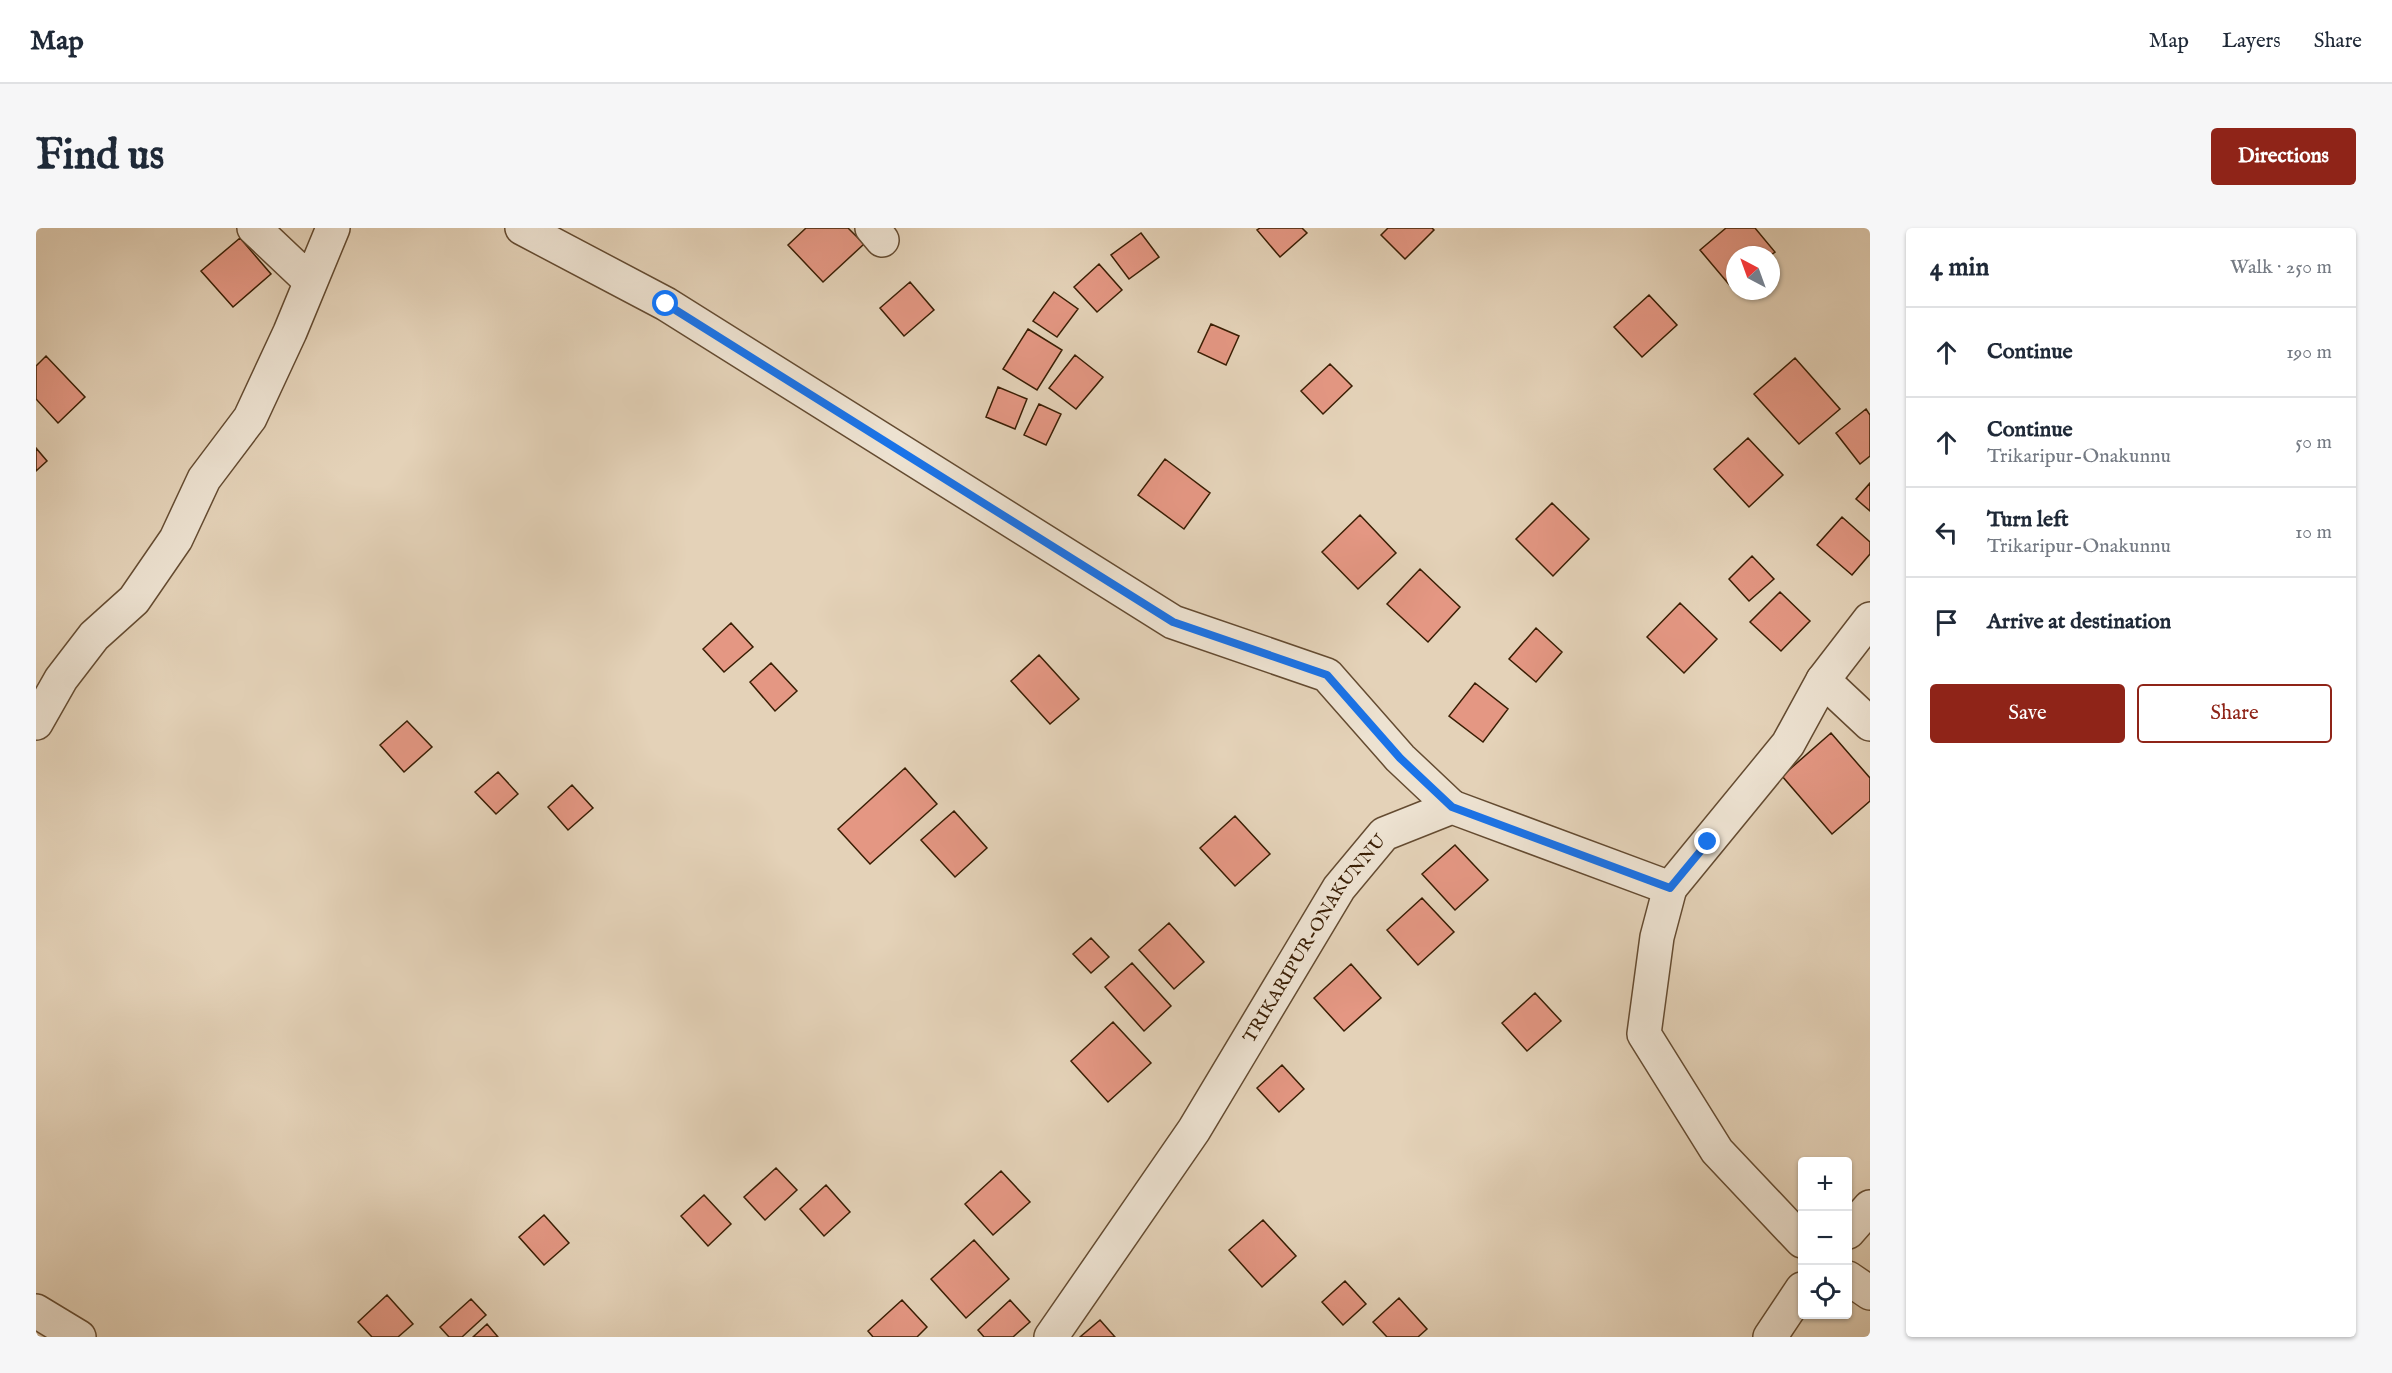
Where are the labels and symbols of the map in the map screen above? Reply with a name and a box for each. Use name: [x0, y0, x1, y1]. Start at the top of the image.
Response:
north arrow: [1726, 246, 1780, 300]
route start: [652, 290, 678, 316]
route end: [1694, 828, 1720, 854]
street label: TRIKARIPUR-ONAKUNNU: [1239, 830, 1392, 1048]

